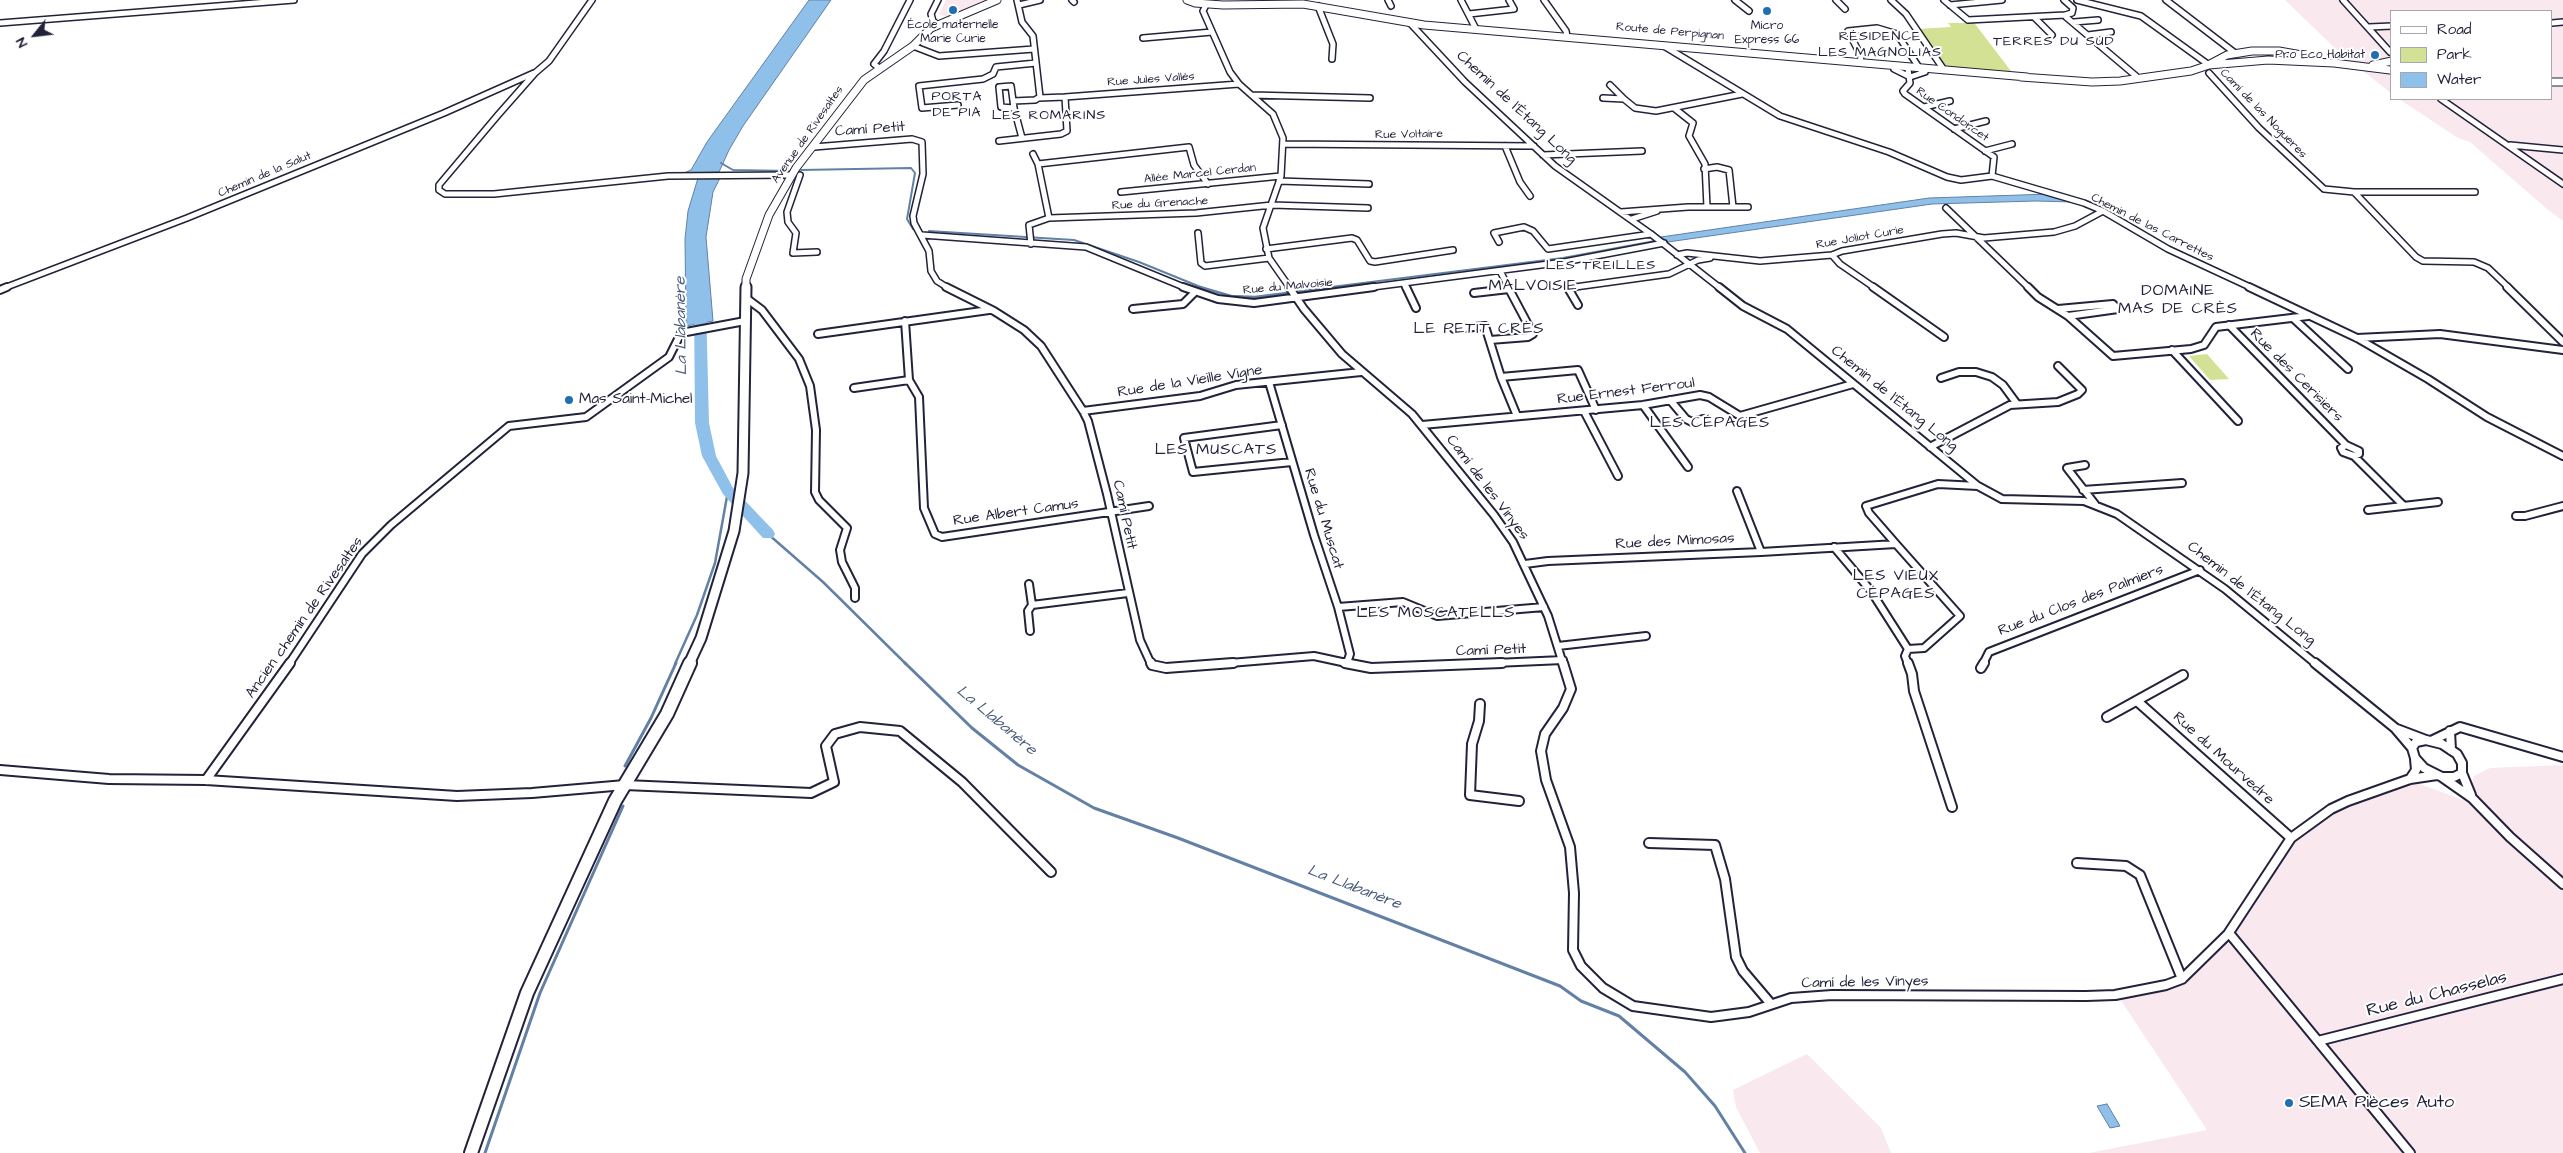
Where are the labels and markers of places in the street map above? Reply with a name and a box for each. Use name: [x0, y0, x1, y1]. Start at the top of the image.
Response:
marker: École maternelle Marie Curie: [947, 4, 959, 16]
marker: Micro Express 66: [1761, 5, 1773, 17]
place label: École maternelle Marie Curie: [908, 18, 998, 46]
place label: Micro Express 66: [1735, 19, 1799, 47]
place label: Pro Eco Habitat: [2275, 48, 2365, 62]
marker: Pro Eco Habitat: [2369, 49, 2381, 61]
place label: Mas Saint-Michel: [579, 391, 692, 409]
marker: Mas Saint-Michel: [563, 394, 575, 406]
place label: SEMA Pièces Auto: [2299, 1092, 2454, 1114]
marker: SEMA Pièces Auto: [2283, 1097, 2295, 1109]

